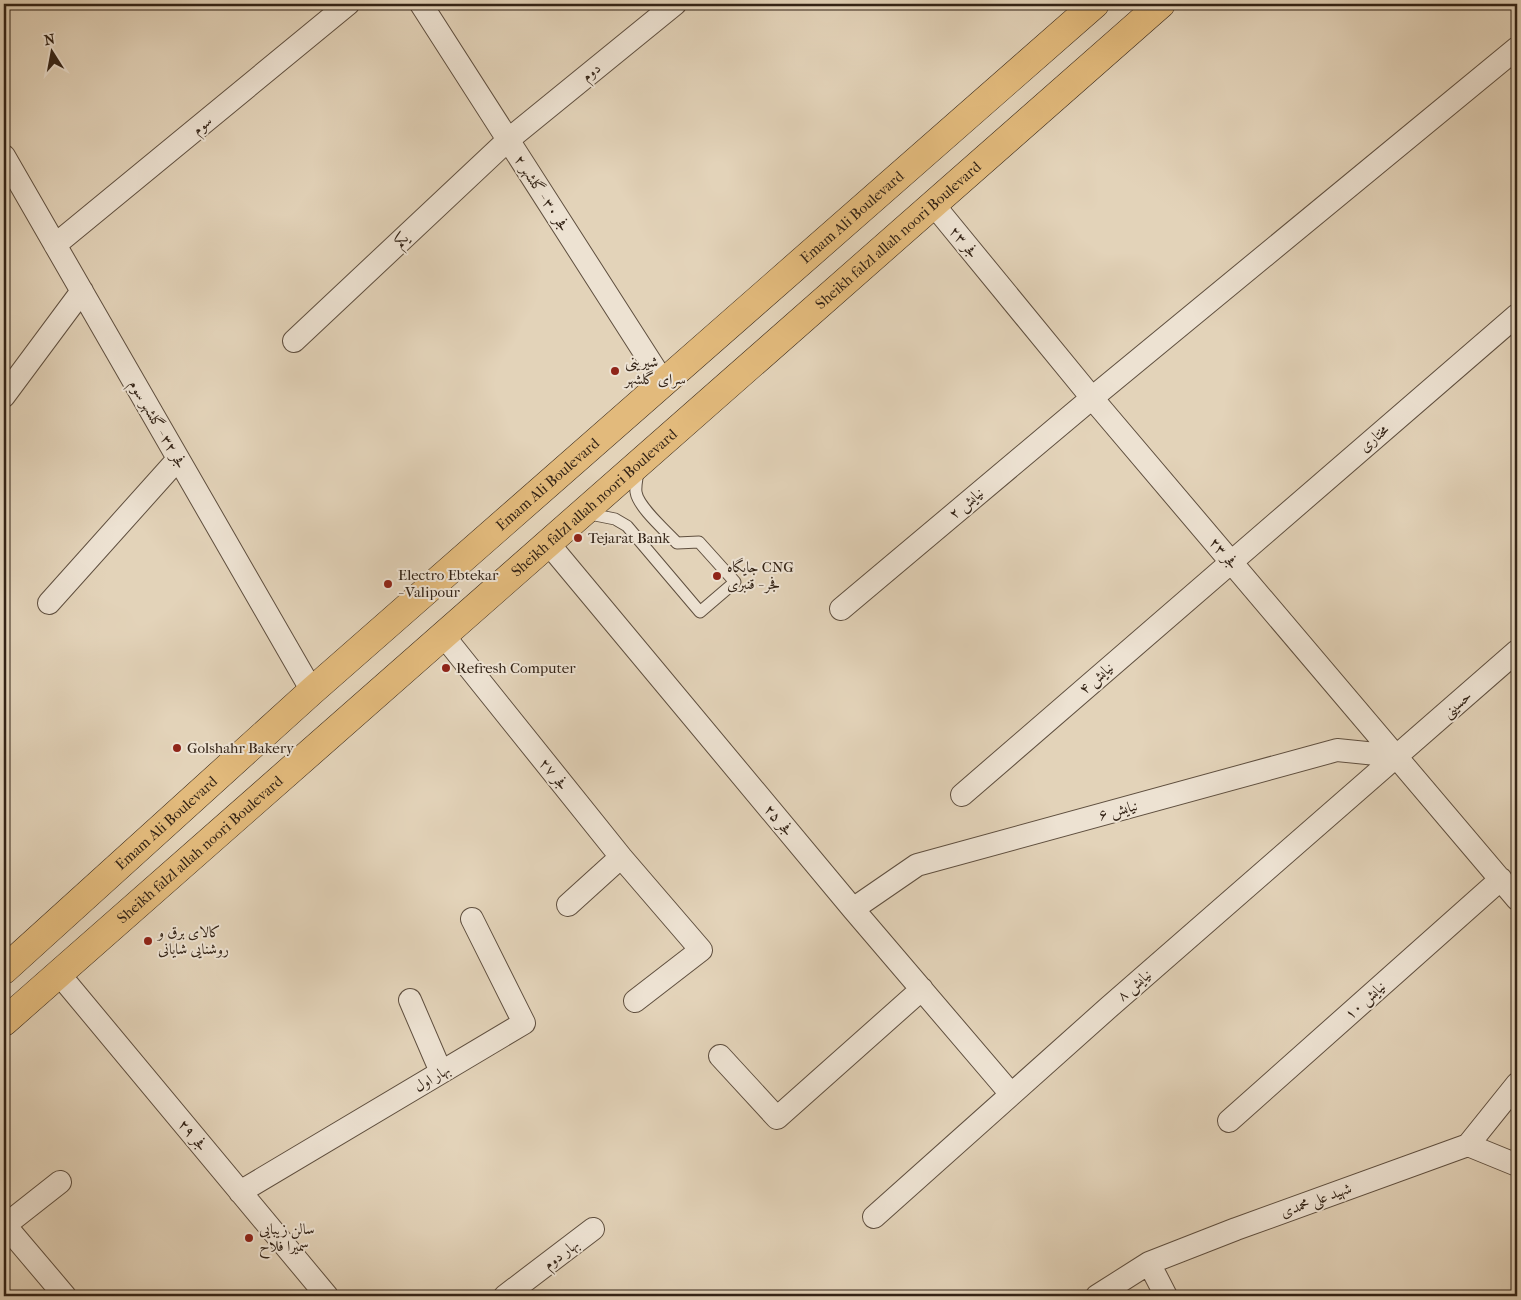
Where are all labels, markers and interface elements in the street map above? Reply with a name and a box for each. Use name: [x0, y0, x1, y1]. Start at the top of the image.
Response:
north arrow: [28, 28, 78, 78]
text: N: [43, 30, 57, 49]
street label: دوم: [578, 59, 607, 88]
street label: سوم: [188, 112, 218, 142]
street label: فجر ۳۰ - گلشهر ۲: [510, 151, 573, 235]
street label: Sheikh falzl allah noori Boulevard: [812, 157, 985, 313]
street label: Emam Ali Boulevard: [797, 166, 908, 267]
street label: فجر ۲۳: [945, 222, 982, 262]
street label: یکم: [390, 228, 416, 255]
place label: شیرینی سرای گلشهر: [623, 353, 686, 389]
marker: شیرینی سرای گلشهر: [609, 365, 621, 377]
street label: فجر ۳۲ - گلشهر سوم: [122, 377, 191, 473]
street label: مختاری: [1355, 420, 1393, 456]
street label: Sheikh falzl allah noori Boulevard: [508, 425, 681, 580]
street label: Emam Ali Boulevard: [492, 434, 604, 534]
street label: نیایش ۲: [945, 483, 988, 523]
place label: Tejarat Bank: [588, 529, 670, 547]
marker: Tejarat Bank: [572, 532, 584, 544]
street label: فجر ۲۳: [1205, 534, 1242, 573]
place label: جایگاه CNG فجر - قنبری: [727, 557, 794, 594]
place label: Electro Ebtekar - Valipour: [398, 566, 499, 601]
marker: جایگاه CNG فجر - قنبری: [711, 570, 723, 582]
marker: Electro Ebtekar - Valipour: [382, 578, 394, 590]
street label: نیایش ۴: [1075, 658, 1118, 699]
place label: Refresh Computer: [456, 659, 576, 677]
marker: Refresh Computer: [440, 662, 452, 674]
street label: حسینی: [1439, 686, 1477, 723]
place label: Golshahr Bakery: [187, 739, 295, 757]
marker: Golshahr Bakery: [171, 742, 183, 754]
street label: فجر ۲۷: [535, 754, 572, 794]
street label: Sheikh falzl allah noori Boulevard: [113, 771, 287, 927]
street label: Emam Ali Boulevard: [112, 772, 222, 874]
street label: نیایش ۶: [1096, 796, 1140, 825]
street label: فجر ۲۵: [760, 801, 797, 840]
place label: کالای برق و روشنایی شایانی: [156, 923, 229, 959]
marker: کالای برق و روشنایی شایانی: [142, 935, 154, 947]
street label: نیایش ۸: [1113, 965, 1156, 1006]
street label: نیایش ۱۰: [1341, 977, 1390, 1024]
street label: بهار اول: [411, 1060, 454, 1097]
street label: فجر ۲۹: [174, 1116, 211, 1155]
street label: شهید علی محمدی: [1278, 1179, 1355, 1223]
place label: سالن زیبایی سمیرا فلاح: [259, 1220, 315, 1259]
marker: سالن زیبایی سمیرا فلاح: [243, 1232, 255, 1244]
street label: بهار دوم: [540, 1235, 585, 1276]

